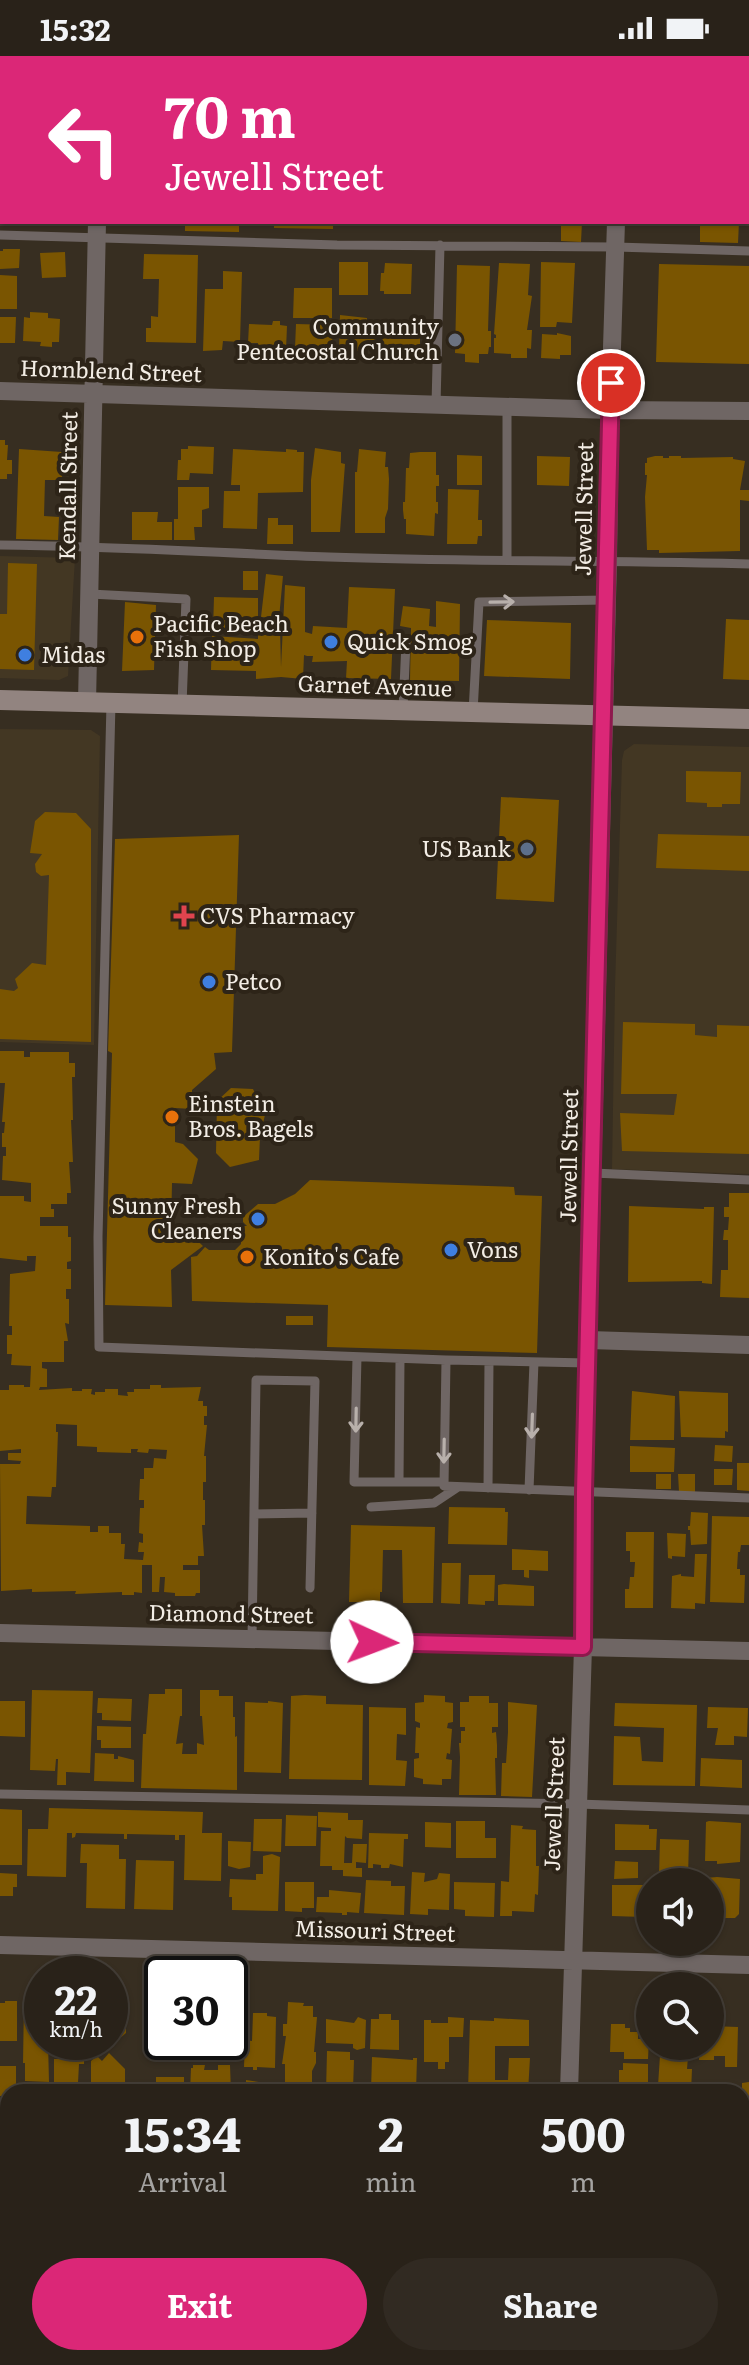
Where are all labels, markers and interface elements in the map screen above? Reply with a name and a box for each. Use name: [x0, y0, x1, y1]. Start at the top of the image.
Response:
text: 15:32: [40, 6, 111, 50]
text: 70 m: [164, 72, 296, 155]
icon: left: [32, 88, 136, 192]
text: Jewell Street: [164, 148, 384, 201]
place label: Community Pentecostal Church: [236, 309, 439, 367]
marker: Community Pentecostal Church: [446, 331, 464, 349]
pin: [577, 349, 645, 417]
street label: Hornblend Street: [20, 350, 203, 389]
icon: arrive: [589, 361, 633, 405]
street label: Kendall Street: [49, 411, 84, 561]
street label: Jewell Street: [565, 441, 600, 576]
one-way arrow: [488, 594, 515, 609]
place label: Pacific Beach Fish Shop: [153, 606, 289, 664]
place label: Quick Smog: [347, 624, 474, 657]
marker: Pacific Beach Fish Shop: [128, 628, 146, 646]
marker: Quick Smog: [322, 633, 340, 651]
place label: Midas: [41, 637, 105, 670]
marker: Midas: [16, 646, 34, 664]
street label: Garnet Avenue: [297, 665, 453, 704]
place label: US Bank: [422, 831, 512, 864]
marker: US Bank: [518, 840, 536, 858]
place label: CVS Pharmacy: [200, 898, 355, 931]
marker: CVS Pharmacy: [175, 907, 193, 925]
place label: Petco: [225, 964, 282, 997]
marker: Petco: [200, 973, 218, 991]
place label: Einstein Bros. Bagels: [188, 1086, 314, 1144]
street label: Jewell Street: [550, 1088, 585, 1223]
marker: Einstein Bros. Bagels: [163, 1108, 181, 1126]
place label: Sunny Fresh Cleaners: [111, 1188, 242, 1246]
marker: Sunny Fresh Cleaners: [249, 1210, 267, 1228]
place label: Vons: [467, 1232, 518, 1265]
place label: Konito's Cafe: [263, 1239, 400, 1272]
marker: Vons: [442, 1241, 460, 1259]
marker: Konito's Cafe: [238, 1248, 256, 1266]
one-way arrow: [348, 1406, 363, 1433]
one-way arrow: [524, 1412, 539, 1439]
one-way arrow: [436, 1437, 452, 1464]
street label: Diamond Street: [148, 1595, 314, 1630]
position arrow: [330, 1600, 414, 1684]
street label: Jewell Street: [534, 1736, 571, 1872]
map controls: [636, 1868, 724, 2060]
button: sound: [636, 1868, 724, 1956]
street label: Missouri Street: [294, 1910, 456, 1949]
speed limit sign: 30: [144, 1956, 248, 2060]
text: 22: [55, 1968, 97, 2027]
button: search: [636, 1972, 724, 2060]
text: km/h: [49, 2013, 103, 2043]
text: 15:34: [124, 2096, 241, 2167]
text: 2: [378, 2096, 404, 2167]
text: 500: [541, 2096, 626, 2167]
text: Arrival: [138, 2161, 227, 2200]
text: min: [365, 2161, 416, 2200]
text: m: [571, 2161, 596, 2200]
button: Exit: [32, 2258, 367, 2350]
button: Share: [383, 2258, 718, 2350]

